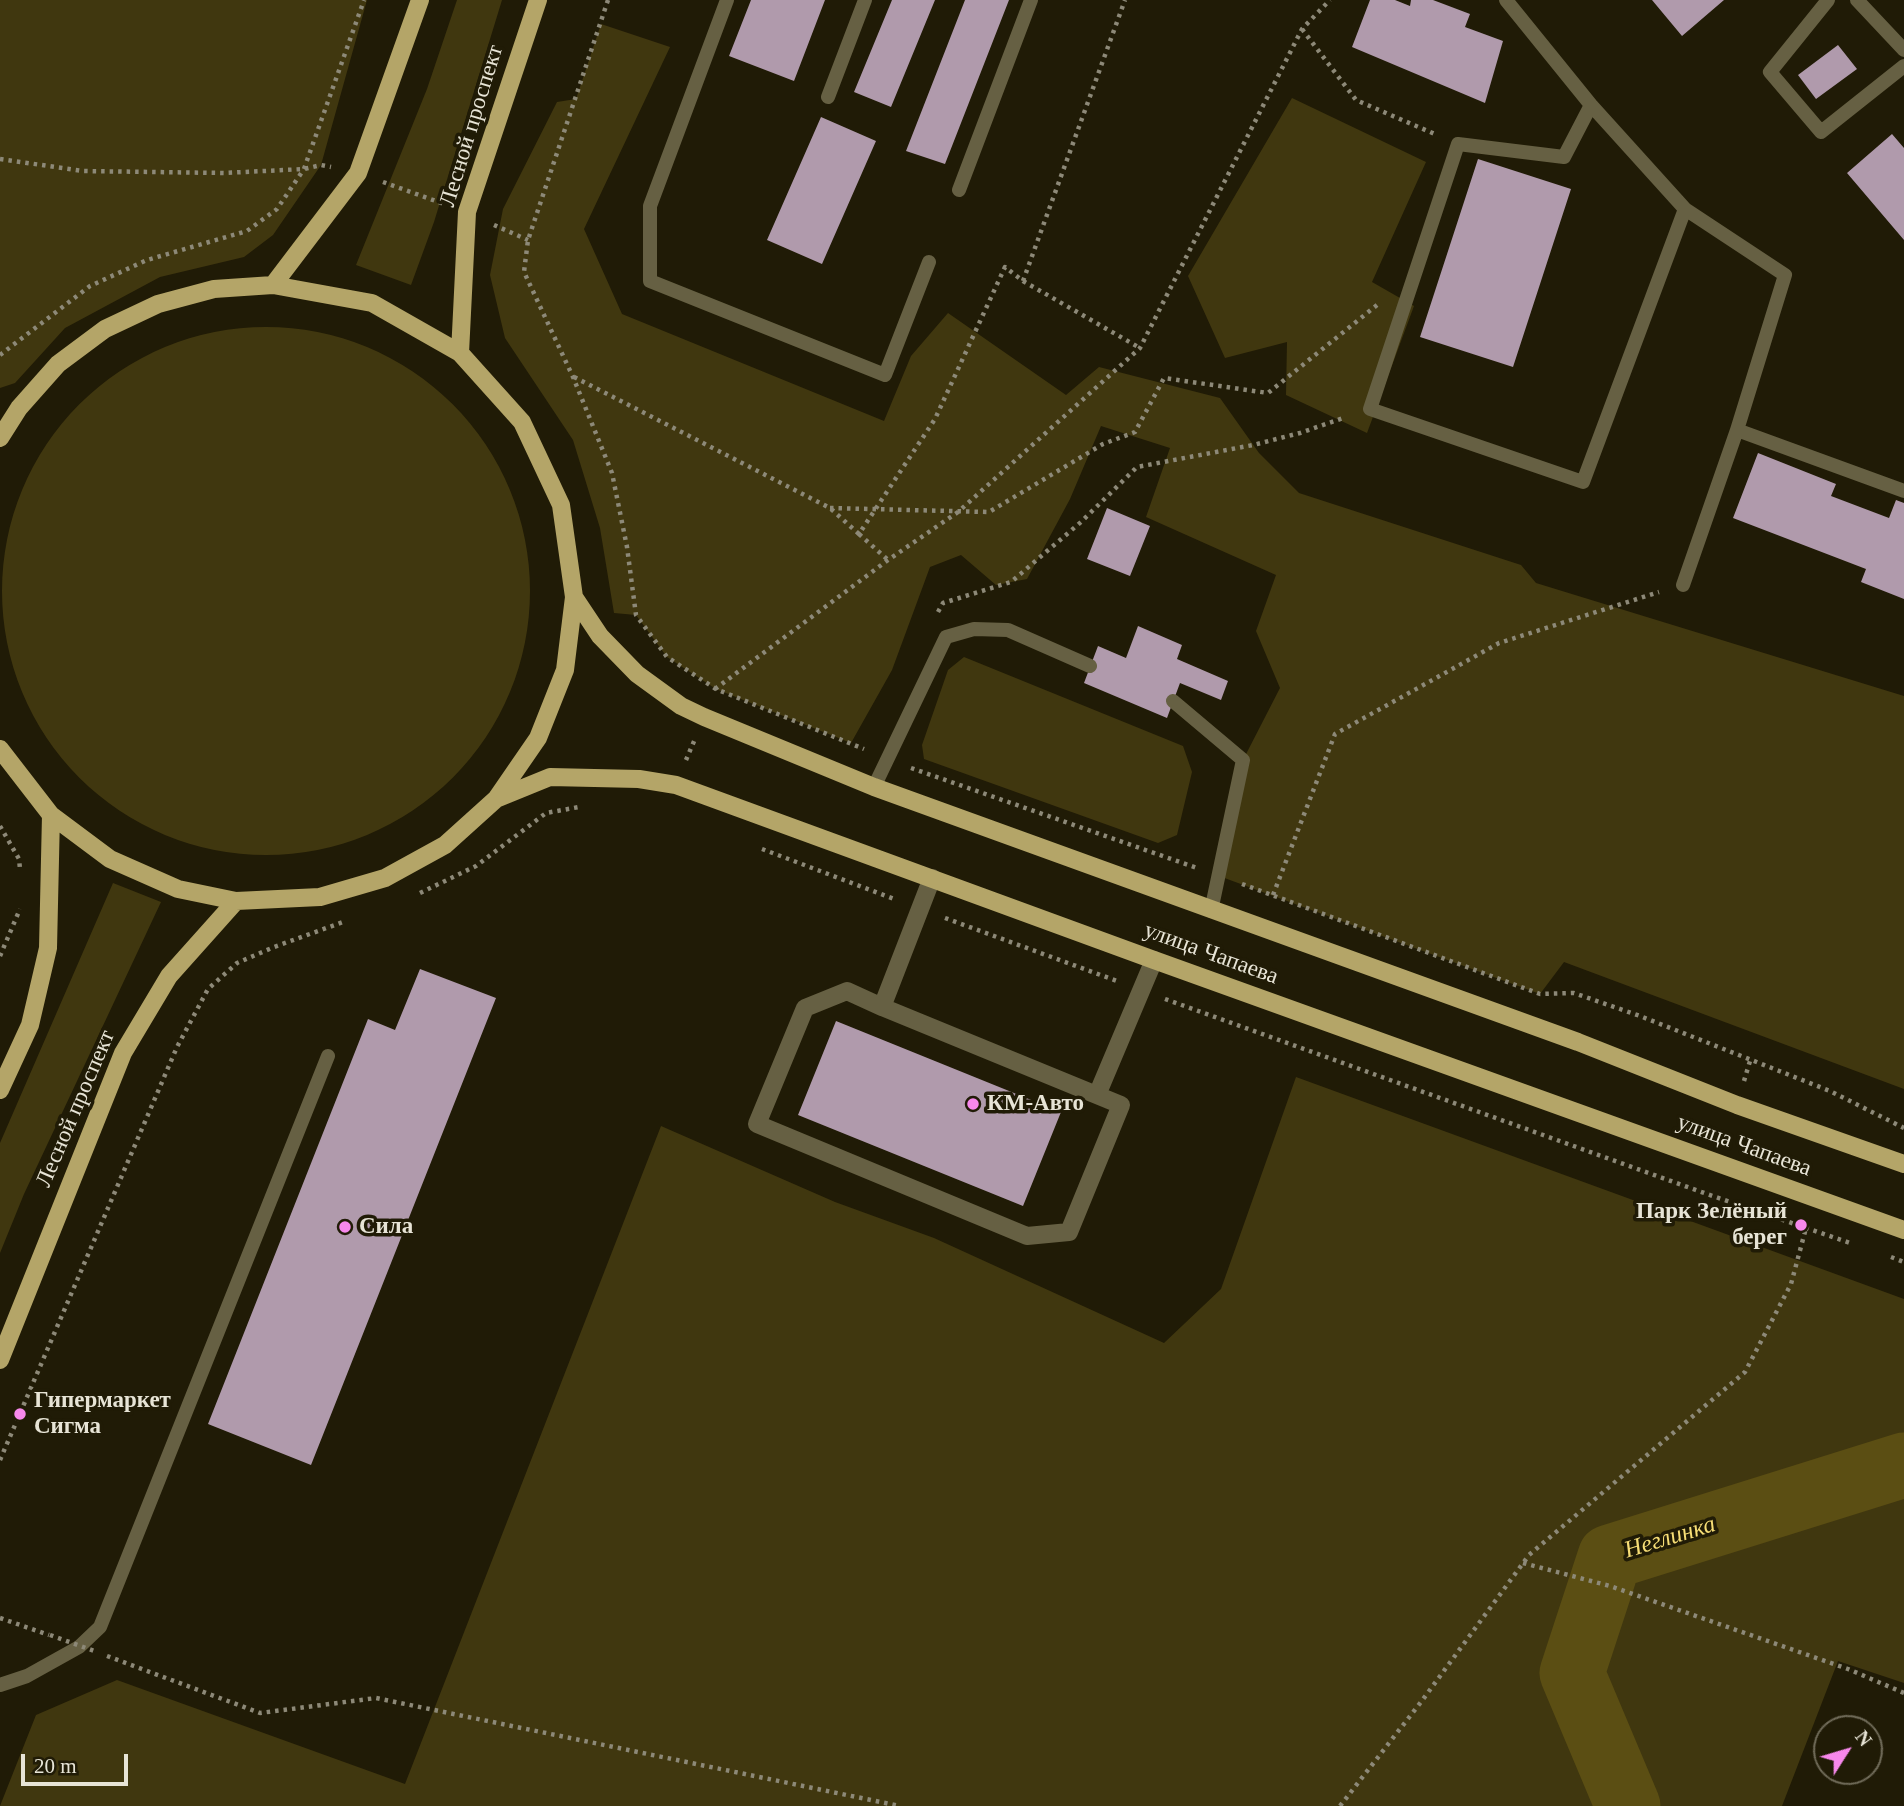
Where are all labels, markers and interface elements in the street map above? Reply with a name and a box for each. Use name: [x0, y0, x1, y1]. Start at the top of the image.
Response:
street label: Лесной проспект: [434, 42, 510, 210]
street label: улица Чапаева: [1140, 917, 1282, 991]
street label: Лесной проспект: [31, 1026, 121, 1192]
place label: КМ-Авто: [987, 1090, 1084, 1118]
marker: КМ-Авто: [965, 1096, 981, 1112]
street label: улица Чапаева: [1673, 1109, 1815, 1183]
place label: Парк Зелёный берег: [1636, 1198, 1787, 1252]
place label: Сила: [359, 1213, 413, 1241]
marker: Парк Зелёный берег: [1793, 1217, 1809, 1233]
marker: Сила: [337, 1219, 353, 1235]
place label: Гипермаркет Сигма: [34, 1387, 171, 1441]
marker: Гипермаркет Сигма: [12, 1406, 28, 1422]
water label: Неглинка: [1621, 1510, 1719, 1566]
north arrow: [1813, 1715, 1883, 1785]
text: N: [1851, 1726, 1876, 1750]
scale bar: [24, 1740, 131, 1784]
text: 20 m: [34, 1754, 77, 1778]

